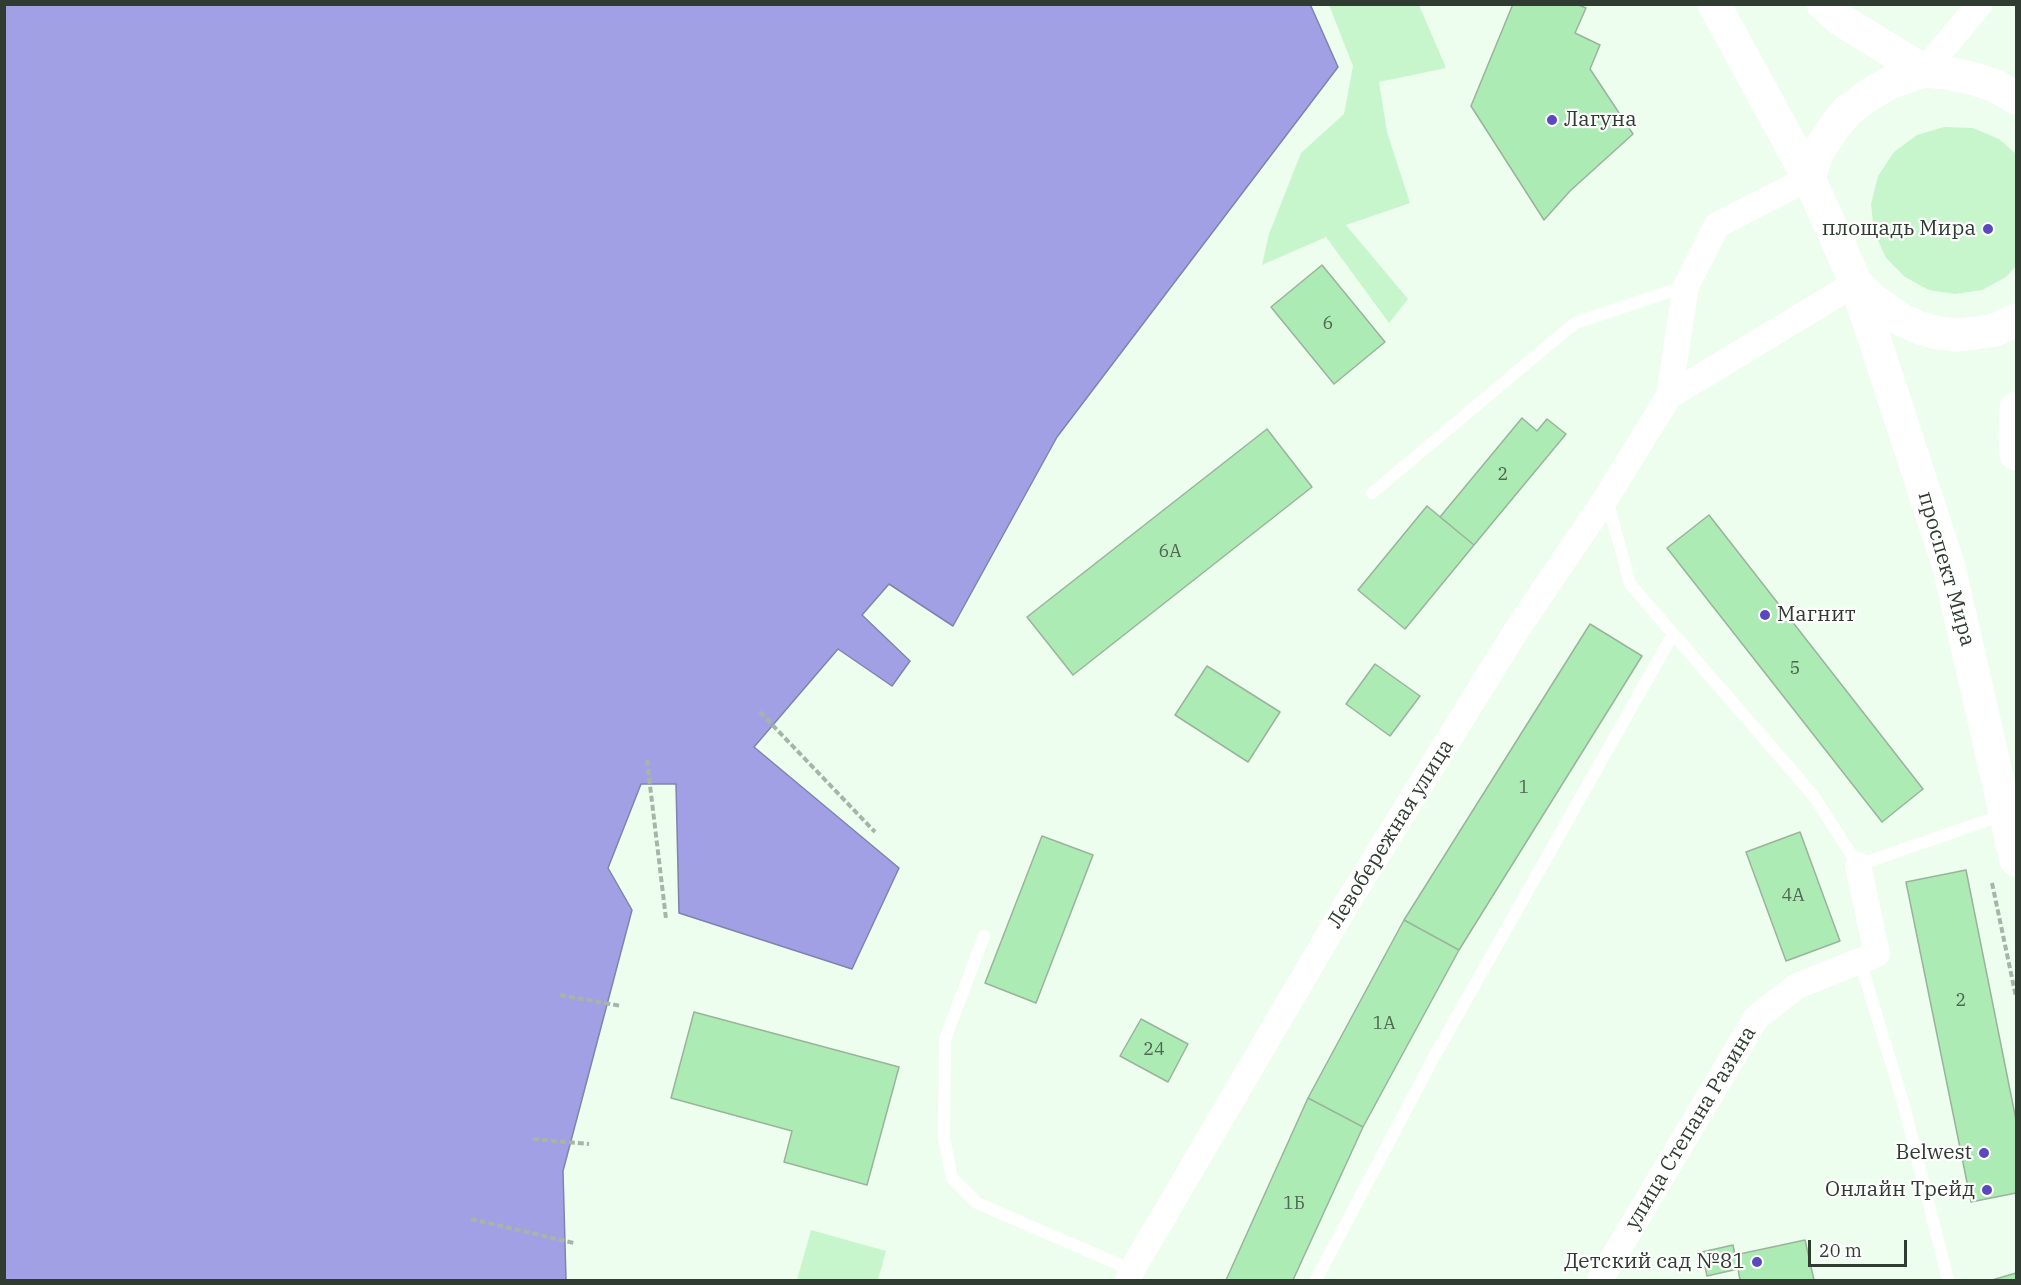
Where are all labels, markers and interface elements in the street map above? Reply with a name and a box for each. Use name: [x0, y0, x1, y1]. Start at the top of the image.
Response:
place label: Лагуна: [1564, 107, 1637, 133]
marker: Лагуна: [1545, 113, 1559, 127]
place label: площадь Мира: [1822, 216, 1976, 242]
marker: площадь Мира: [1981, 222, 1995, 236]
house number: 6: [1323, 313, 1333, 335]
house number: 2: [1498, 464, 1508, 486]
street label: проспект Мира: [1912, 489, 1980, 649]
house number: 6А: [1158, 541, 1182, 563]
place label: Магнит: [1777, 602, 1856, 628]
marker: Магнит: [1758, 608, 1772, 622]
house number: 5: [1790, 658, 1800, 680]
street label: Левобережная улица: [1323, 735, 1459, 933]
house number: 1: [1519, 777, 1529, 799]
house number: 4А: [1781, 885, 1805, 907]
house number: 2: [1956, 990, 1966, 1012]
house number: 1А: [1372, 1013, 1396, 1035]
street label: улица Степана Разина: [1620, 1022, 1762, 1234]
house number: 24: [1143, 1039, 1165, 1061]
place label: Belwest: [1895, 1140, 1972, 1166]
marker: Belwest: [1977, 1146, 1991, 1160]
place label: Онлайн Трейд: [1825, 1177, 1975, 1203]
marker: Онлайн Трейд: [1980, 1183, 1994, 1197]
house number: 1Б: [1283, 1193, 1305, 1215]
scale bar: [1811, 1228, 1910, 1266]
text: 20 m: [1819, 1239, 1862, 1262]
place label: Детский сад №81: [1564, 1249, 1745, 1275]
marker: Детский сад №81: [1750, 1255, 1764, 1269]

